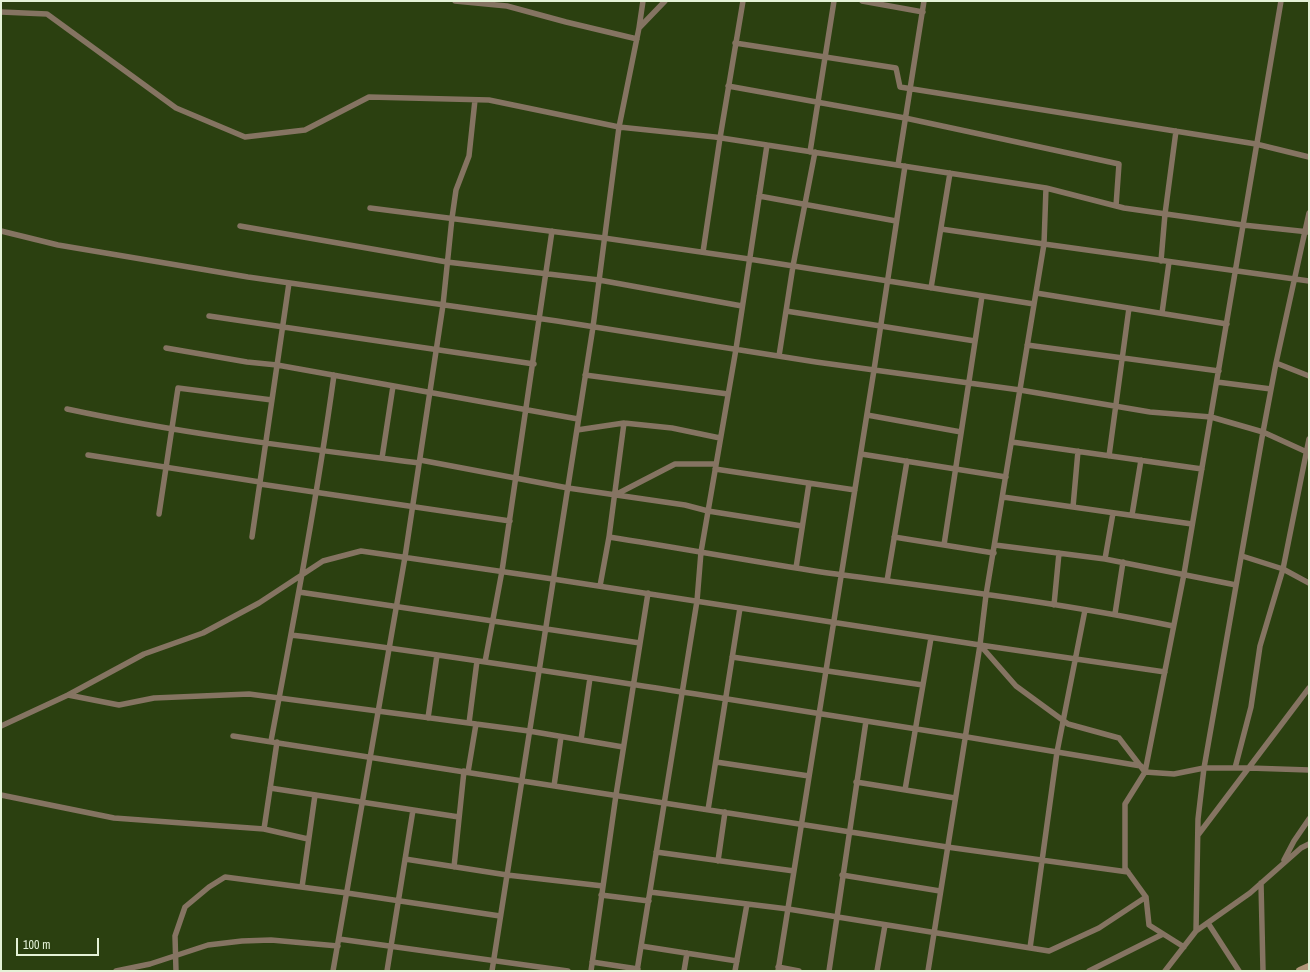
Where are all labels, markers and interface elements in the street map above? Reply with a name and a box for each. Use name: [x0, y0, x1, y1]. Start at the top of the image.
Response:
scale bar: [18, 930, 101, 956]
text: 100 m: [23, 937, 50, 953]

